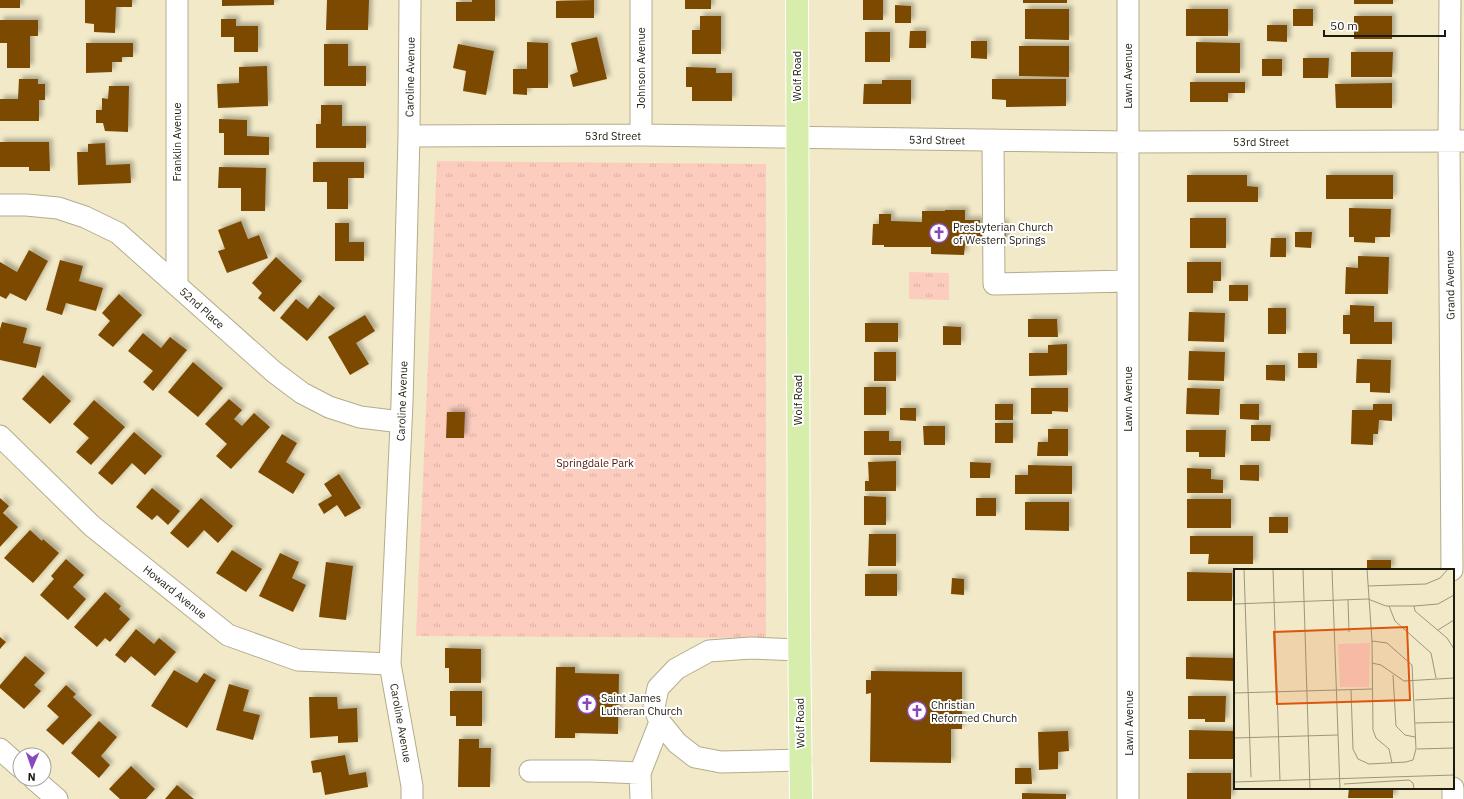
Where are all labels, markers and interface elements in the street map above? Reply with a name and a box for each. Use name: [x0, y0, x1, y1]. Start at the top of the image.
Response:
scale bar: [1324, 12, 1445, 38]
text: 50 m: [1330, 18, 1358, 33]
street label: Johnson Avenue: [634, 27, 648, 109]
street label: Caroline Avenue: [402, 37, 418, 117]
street label: Lawn Avenue: [1121, 43, 1135, 109]
street label: Wolf Road: [790, 51, 804, 101]
street label: Franklin Avenue: [170, 102, 184, 182]
street label: 53rd Street: [585, 129, 641, 143]
street label: 53rd Street: [909, 133, 965, 147]
street label: 53rd Street: [1233, 135, 1289, 149]
place label: Presbyterian Church of Western Springs: [953, 220, 1053, 247]
church icon: Presbyterian Church of Western Springs: [928, 222, 950, 244]
street label: Grand Avenue: [1442, 250, 1458, 320]
street label: 52nd Place: [177, 284, 227, 332]
street label: Caroline Avenue: [394, 361, 410, 441]
street label: Lawn Avenue: [1121, 366, 1135, 432]
street label: Wolf Road: [791, 375, 805, 425]
park label: Springdale Park: [556, 456, 634, 470]
street label: Howard Avenue: [140, 562, 210, 622]
inset map: [1234, 569, 1454, 789]
street label: Caroline Avenue: [387, 682, 415, 764]
street label: Lawn Avenue: [1122, 690, 1136, 756]
place label: Saint James Lutheran Church: [601, 691, 683, 718]
church icon: Saint James Lutheran Church: [576, 693, 598, 715]
street label: Wolf Road: [793, 698, 807, 748]
place label: Christian Reformed Church: [931, 698, 1017, 725]
church icon: Christian Reformed Church: [906, 700, 928, 722]
north arrow: [12, 747, 52, 787]
text: N: [27, 770, 36, 784]

